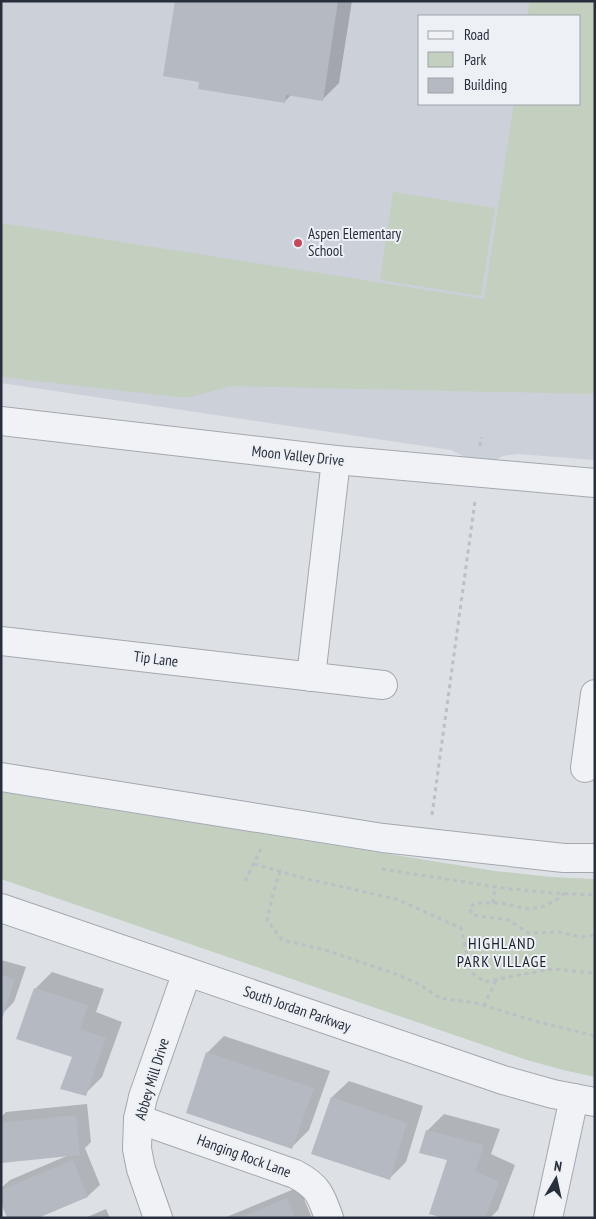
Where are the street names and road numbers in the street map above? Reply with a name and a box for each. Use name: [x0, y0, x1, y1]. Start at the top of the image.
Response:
street label: Moon Valley Drive: [251, 441, 345, 470]
street label: Tip Lane: [133, 646, 179, 671]
street label: South Jordan Parkway: [241, 981, 354, 1036]
street label: Abbey Mill Drive: [130, 1036, 173, 1122]
street label: Hanging Rock Lane: [195, 1130, 294, 1181]

